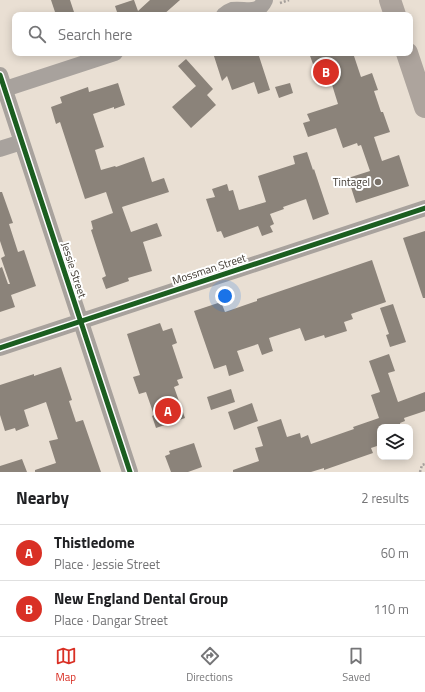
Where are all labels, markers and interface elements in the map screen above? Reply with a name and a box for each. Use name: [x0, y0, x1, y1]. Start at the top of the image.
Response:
search box: [12, 12, 413, 56]
icon: search: [26, 23, 48, 45]
text: Search here: [58, 23, 132, 46]
pin: B: [313, 57, 339, 87]
place label: Tintagel: [333, 174, 370, 190]
marker: Tintagel: [373, 177, 383, 187]
street label: Jessie Street: [57, 240, 91, 300]
street label: Mossman Street: [170, 250, 248, 288]
your location: [215, 286, 235, 306]
pin: A: [155, 396, 181, 426]
map controls: [377, 424, 413, 460]
button: layers: [377, 424, 413, 460]
text: Nearby: [16, 485, 69, 511]
text: 2 results: [361, 488, 409, 508]
text: Thistledome: [54, 531, 135, 554]
text: A: [25, 543, 33, 563]
text: 60 m: [381, 543, 409, 563]
text: Place · Jessie Street: [54, 554, 160, 574]
text: New England Dental Group: [54, 587, 228, 610]
text: B: [25, 599, 33, 619]
text: 110 m: [373, 599, 409, 619]
text: Place · Dangar Street: [54, 610, 168, 630]
tab: Map: [55, 645, 77, 685]
tab: Directions: [186, 645, 233, 685]
tab: Saved: [342, 645, 370, 685]

